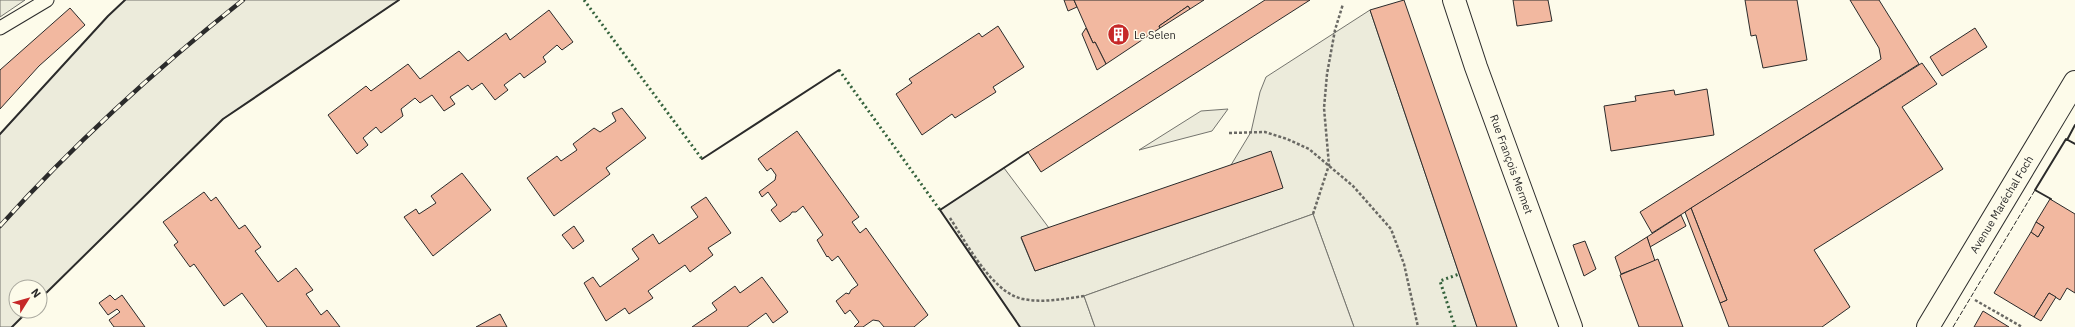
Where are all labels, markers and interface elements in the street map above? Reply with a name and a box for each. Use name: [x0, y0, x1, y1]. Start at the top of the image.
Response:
building icon: Le Selen: [1106, 22, 1132, 48]
place label: Le Selen: [1134, 28, 1176, 42]
street label: Rue François Mermet: [1487, 113, 1536, 216]
street label: Avenue Maréchal Foch: [1967, 153, 2036, 256]
north arrow: [8, 279, 48, 319]
text: N: [28, 286, 44, 300]

